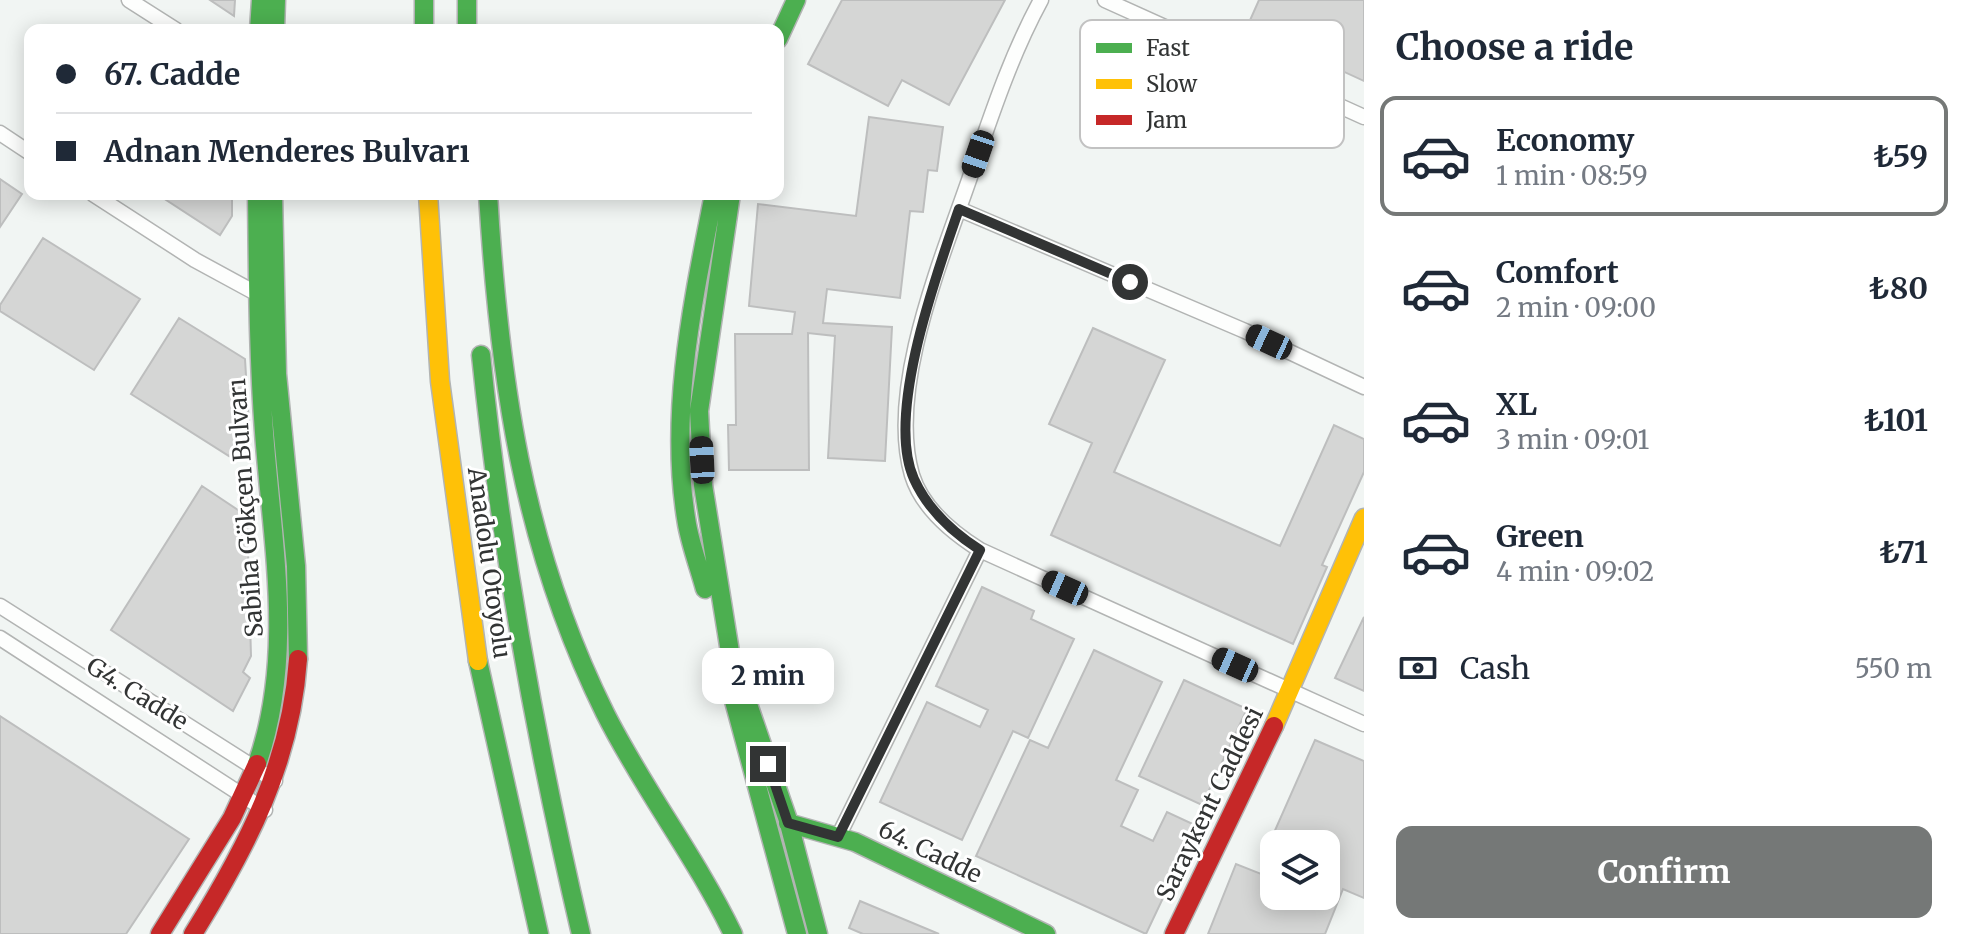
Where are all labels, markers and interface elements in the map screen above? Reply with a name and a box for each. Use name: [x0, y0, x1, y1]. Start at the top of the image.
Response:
legend: [1080, 20, 1344, 148]
text: Choose a ride: [1396, 25, 1633, 70]
text: Fast: [1146, 34, 1190, 62]
text: 67. Cadde: [104, 55, 240, 93]
text: Slow: [1146, 70, 1197, 98]
text: Jam: [1145, 106, 1187, 134]
icon: car: [1400, 120, 1472, 192]
text: Economy: [1496, 121, 1634, 159]
car: [959, 127, 997, 181]
text: Adnan Menderes Bulvarı: [104, 132, 470, 170]
text: ₺59: [1873, 137, 1928, 175]
text: 1 min · 08:59: [1496, 159, 1648, 192]
icon: car: [1400, 252, 1472, 324]
text: Comfort: [1496, 253, 1619, 291]
route start: [1112, 264, 1148, 300]
text: ₺80: [1869, 269, 1928, 307]
text: 2 min · 09:00: [1496, 291, 1656, 324]
car: [1242, 321, 1296, 363]
street label: Sabiha Gökçen Bulvarı: [221, 377, 270, 638]
icon: car: [1400, 384, 1472, 456]
text: XL: [1496, 385, 1537, 423]
text: ₺101: [1864, 401, 1928, 439]
text: 3 min · 09:01: [1496, 423, 1649, 456]
car: [689, 435, 715, 485]
street label: Anadolu Otoyolu: [461, 464, 518, 660]
icon: car: [1400, 516, 1472, 588]
text: Green: [1496, 517, 1584, 555]
text: ₺71: [1879, 533, 1928, 571]
text: 4 min · 09:02: [1496, 555, 1654, 588]
car: [1038, 567, 1092, 609]
car: [1208, 644, 1262, 686]
icon: cash: [1396, 646, 1440, 690]
callout: 2 min: [702, 648, 834, 704]
text: Cash: [1460, 649, 1530, 687]
street label: G4. Cadde: [81, 650, 194, 737]
text: 550 m: [1855, 652, 1932, 685]
text: 2 min: [731, 659, 805, 692]
street label: Saraykent Caddesi: [1149, 702, 1270, 906]
route end: [750, 746, 786, 782]
street label: 64. Cadde: [873, 813, 987, 890]
button: Confirm: [1396, 826, 1932, 918]
map controls: [1260, 830, 1340, 910]
button: layers: [1260, 830, 1340, 910]

